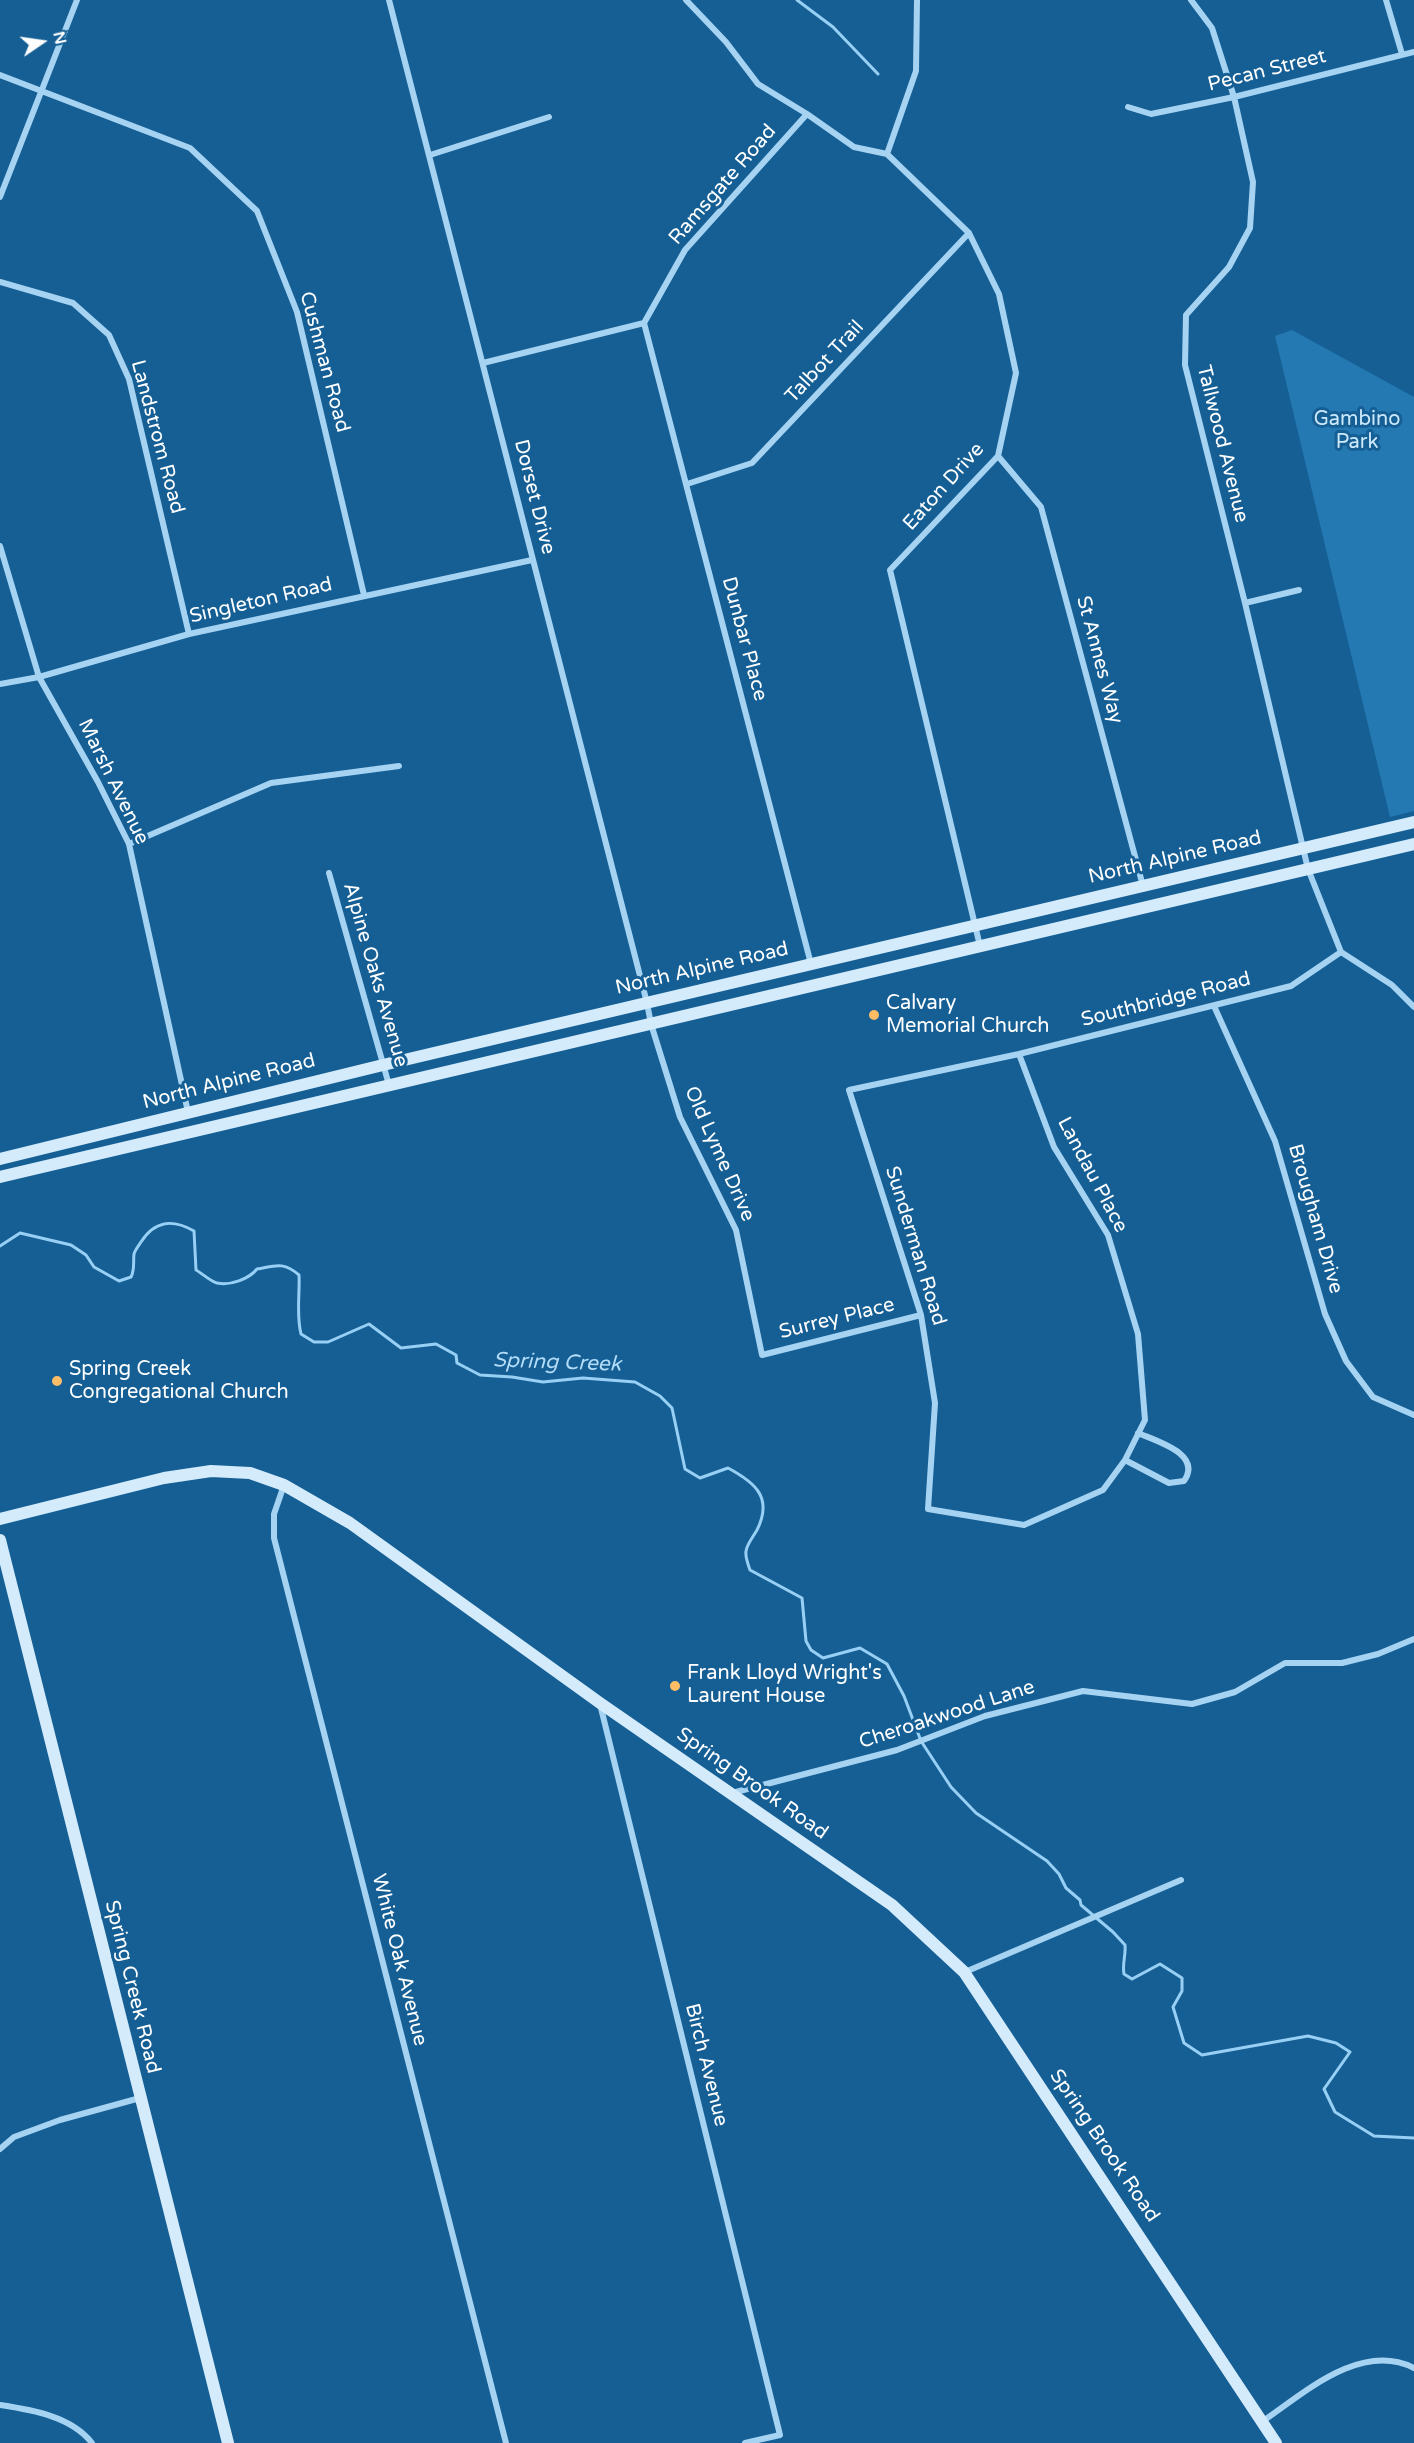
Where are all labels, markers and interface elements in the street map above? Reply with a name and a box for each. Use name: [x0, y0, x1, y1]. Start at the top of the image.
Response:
north arrow: [12, 12, 72, 72]
text: N: [48, 29, 71, 46]
street label: Pecan Street: [1205, 45, 1329, 97]
street label: Ramsgate Road: [664, 120, 782, 250]
street label: Cushman Road: [294, 289, 354, 435]
street label: Talbot Trail: [781, 316, 869, 408]
street label: Landstrom Road: [125, 358, 189, 516]
street label: Tallwood Avenue: [1191, 363, 1253, 525]
park label: Gambino Park: [1314, 408, 1400, 455]
street label: Dorset Drive: [508, 437, 560, 557]
street label: Eaton Drive: [898, 438, 990, 536]
street label: Singleton Road: [187, 573, 335, 629]
street label: Dunbar Place: [716, 574, 772, 704]
street label: St Annes Way: [1070, 594, 1128, 726]
street label: Marsh Avenue: [72, 715, 154, 849]
street label: North Alpine Road: [1086, 826, 1264, 890]
street label: Alpine Oaks Avenue: [337, 880, 413, 1070]
street label: North Alpine Road: [613, 937, 791, 1001]
street label: Southbridge Road: [1079, 967, 1253, 1033]
place label: Calvary Memorial Church: [886, 992, 1049, 1039]
marker: Calvary Memorial Church: [867, 1008, 881, 1022]
street label: North Alpine Road: [140, 1049, 318, 1115]
street label: Old Lyme Drive: [678, 1083, 760, 1225]
street label: Landau Place: [1051, 1113, 1133, 1237]
street label: Brougham Drive: [1282, 1142, 1348, 1296]
street label: Sunderman Road: [879, 1163, 951, 1329]
street label: Surrey Place: [777, 1293, 897, 1345]
water label: Spring Creek: [493, 1348, 621, 1378]
place label: Spring Creek Congregational Church: [69, 1358, 289, 1405]
marker: Spring Creek Congregational Church: [50, 1374, 64, 1388]
place label: Frank Lloyd Wright's Laurent House: [687, 1662, 882, 1709]
street label: Cheroakwood Lane: [856, 1675, 1038, 1755]
marker: Frank Lloyd Wright's Laurent House: [668, 1679, 682, 1693]
street label: Spring Brook Road: [672, 1723, 832, 1845]
street label: White Oak Avenue: [366, 1872, 432, 2048]
street label: Spring Creek Road: [99, 1898, 165, 2076]
street label: Birch Avenue: [679, 2001, 733, 2129]
street label: Spring Brook Road: [1044, 2065, 1164, 2227]

